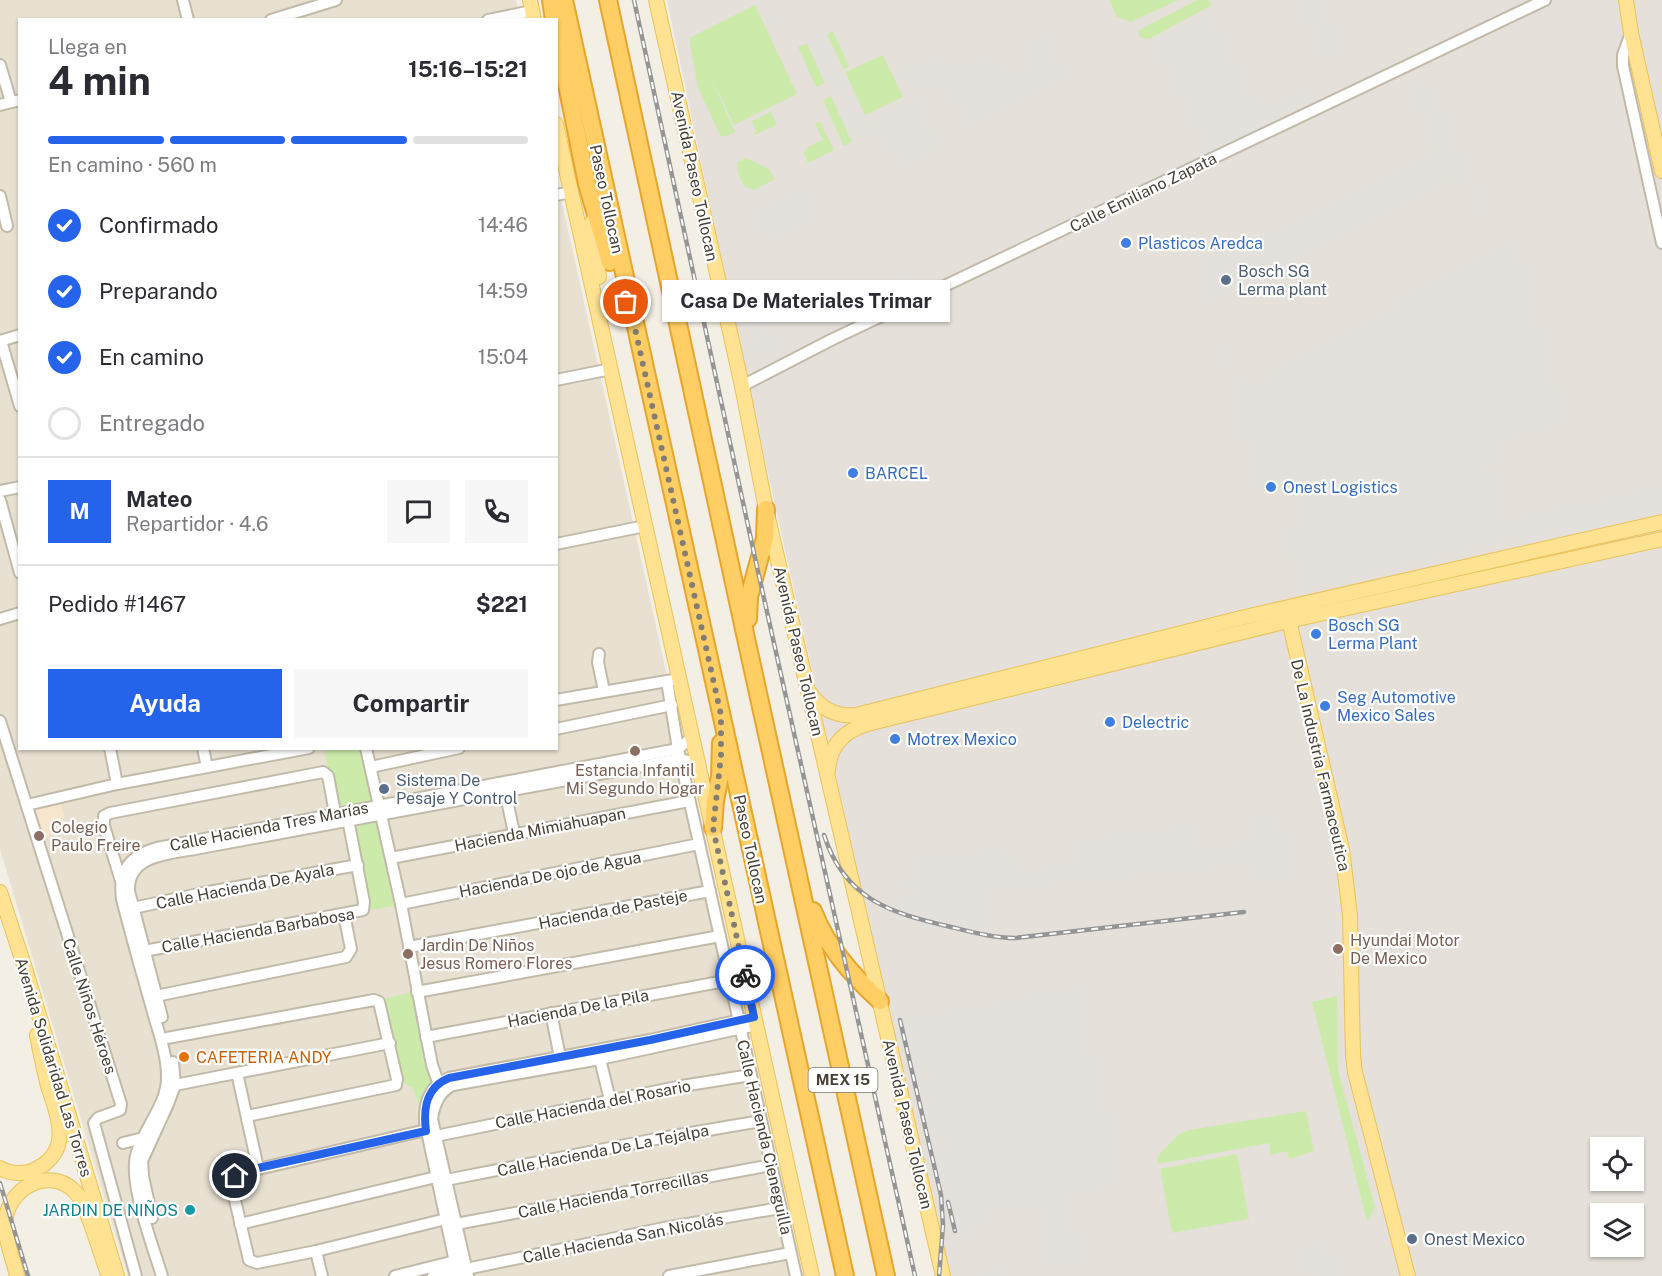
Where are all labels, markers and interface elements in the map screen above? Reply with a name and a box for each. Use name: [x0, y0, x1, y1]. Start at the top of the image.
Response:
text: Llega en: [48, 35, 127, 59]
text: 15:16–15:21: [408, 56, 528, 82]
text: 4 min: [48, 58, 151, 104]
street label: Avenida Paseo Tollocan: [667, 89, 722, 263]
street label: Paseo Tollocan: [586, 143, 627, 255]
street label: Calle Emiliano Zapata: [1067, 149, 1220, 236]
text: En camino · 560 m: [48, 153, 217, 177]
icon: check: [48, 209, 81, 242]
text: Confirmado: [99, 212, 218, 238]
text: 14:46: [478, 213, 528, 237]
place label: Plasticos Aredca: [1138, 234, 1263, 253]
marker: Plasticos Aredca: [1119, 236, 1133, 250]
place label: Bosch SG Lerma plant: [1238, 262, 1327, 299]
marker: Bosch SG Lerma plant: [1219, 273, 1233, 287]
icon: check: [48, 275, 81, 308]
pin: [600, 276, 651, 327]
text: Preparando: [99, 278, 218, 304]
text: 14:59: [477, 279, 528, 303]
callout: Casa De Materiales Trimar: [662, 281, 950, 323]
icon: bag: [609, 285, 642, 318]
text: Casa De Materiales Trimar: [680, 289, 932, 313]
icon: check: [48, 341, 81, 374]
text: En camino: [99, 344, 204, 370]
text: 15:04: [478, 345, 528, 369]
text: Entregado: [99, 410, 205, 436]
place label: BARCEL: [865, 464, 928, 483]
marker: BARCEL: [846, 466, 860, 480]
place label: Onest Logistics: [1283, 478, 1398, 497]
button: chat: [387, 480, 450, 543]
button: phone: [465, 480, 528, 543]
marker: Onest Logistics: [1264, 480, 1278, 494]
text: Mateo: [126, 486, 192, 512]
text: M: [69, 498, 90, 524]
text: Repartidor · 4.6: [126, 512, 268, 536]
street label: Avenida Paseo Tollocan: [770, 564, 827, 738]
text: Pedido #1467: [48, 591, 186, 617]
text: $221: [476, 591, 528, 617]
place label: Bosch SG Lerma Plant: [1328, 616, 1418, 653]
marker: Bosch SG Lerma Plant: [1309, 627, 1323, 641]
street label: De La Industria Farmaceutica: [1287, 657, 1354, 873]
button: Ayuda: [48, 669, 282, 738]
button: Compartir: [294, 669, 528, 738]
place label: Seg Automotive Mexico Sales: [1337, 688, 1456, 725]
marker: Seg Automotive Mexico Sales: [1318, 699, 1332, 713]
place label: Delectric: [1122, 713, 1189, 732]
marker: Delectric: [1103, 715, 1117, 729]
place label: Motrex Mexico: [907, 730, 1017, 749]
marker: Motrex Mexico: [888, 732, 902, 746]
marker: Estancia Infantil Mi Segundo Hogar: [628, 744, 642, 758]
place label: Estancia Infantil Mi Segundo Hogar: [566, 761, 704, 798]
place label: Sistema De Pesaje Y Control: [396, 771, 518, 808]
marker: Sistema De Pesaje Y Control: [377, 782, 391, 796]
street label: Paseo Tollocan: [730, 793, 771, 905]
street label: Calle Hacienda Tres Marías: [168, 798, 370, 855]
street label: Hacienda Mimiahuapan: [453, 804, 627, 855]
place label: Colegio Paulo Freire: [51, 818, 141, 855]
marker: Colegio Paulo Freire: [32, 829, 46, 843]
street label: Hacienda De ojo de Agua: [457, 848, 643, 901]
street label: Calle Hacienda De Ayala: [154, 860, 336, 913]
street label: Hacienda de Pasteje: [537, 886, 689, 933]
street label: Calle Hacienda Barbabosa: [160, 904, 356, 957]
place label: Hyundai Motor De Mexico: [1350, 931, 1460, 968]
street label: Calle Niños Héroes: [59, 936, 120, 1076]
place label: Jardin De Niños Jesus Romero Flores: [420, 936, 572, 973]
marker: Hyundai Motor De Mexico: [1331, 942, 1345, 956]
courier: [715, 945, 775, 1005]
marker: Jardin De Niños Jesus Romero Flores: [401, 947, 415, 961]
street label: Avenida Solidaridad Las Torres: [11, 955, 96, 1179]
icon: bike: [729, 959, 762, 992]
street label: Hacienda De la Pila: [506, 985, 650, 1032]
street label: Avenida Paseo Tollocan: [879, 1037, 936, 1211]
street label: Calle Hacienda Cieneguilla: [733, 1038, 796, 1236]
place label: CAFETERIA ANDY: [196, 1048, 332, 1067]
marker: CAFETERIA ANDY: [177, 1050, 191, 1064]
road number: MEX 15: [808, 1068, 878, 1092]
street label: Calle Hacienda del Rosario: [494, 1076, 692, 1133]
street label: Calle Hacienda De La Tejalpa: [496, 1121, 710, 1180]
map controls: [1590, 1137, 1644, 1257]
button: locate: [1590, 1137, 1644, 1191]
pin: [209, 1150, 260, 1201]
icon: home: [218, 1159, 251, 1192]
street label: Calle Hacienda Torrecillas: [516, 1167, 710, 1222]
place label: JARDIN DE NIÑOS: [43, 1200, 178, 1220]
marker: JARDIN DE NIÑOS: [183, 1203, 197, 1217]
button: layers: [1590, 1203, 1644, 1257]
street label: Calle Hacienda San Nicolás: [521, 1210, 725, 1267]
place label: Onest Mexico: [1424, 1230, 1525, 1249]
marker: Onest Mexico: [1405, 1232, 1419, 1246]

